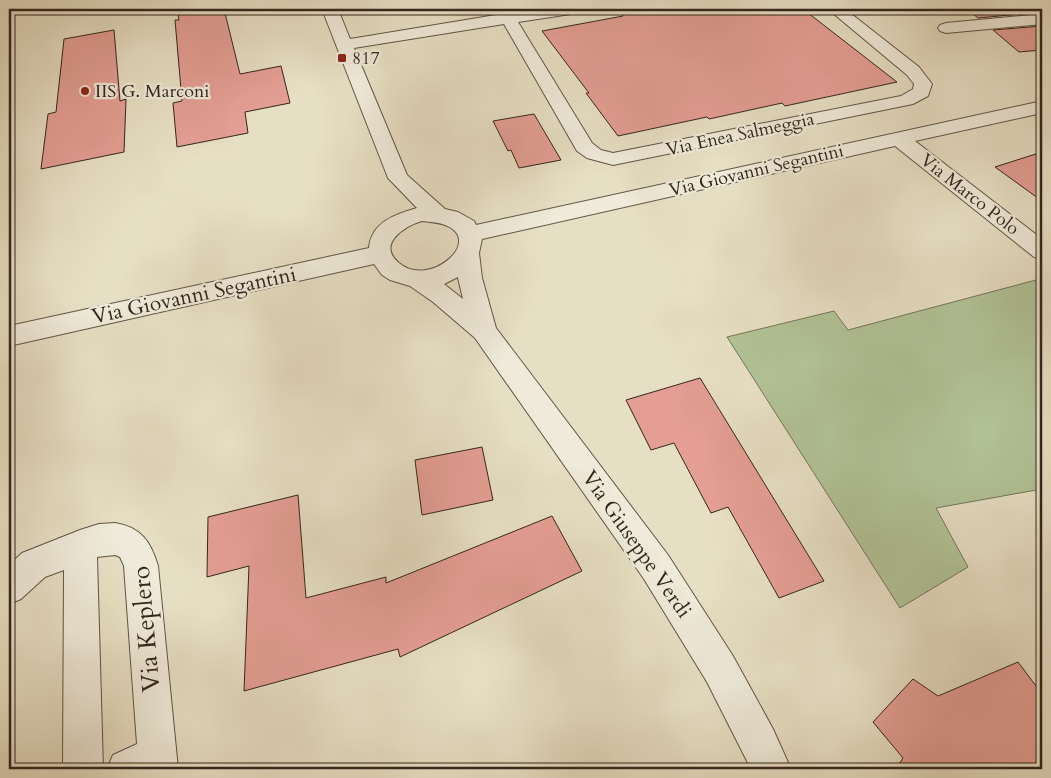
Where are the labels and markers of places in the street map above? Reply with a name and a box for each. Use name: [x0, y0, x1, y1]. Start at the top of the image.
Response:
place label: 817: [352, 46, 380, 71]
marker: 817: [336, 52, 348, 64]
place label: IIS G. Marconi: [95, 79, 209, 104]
marker: IIS G. Marconi: [79, 85, 91, 97]

